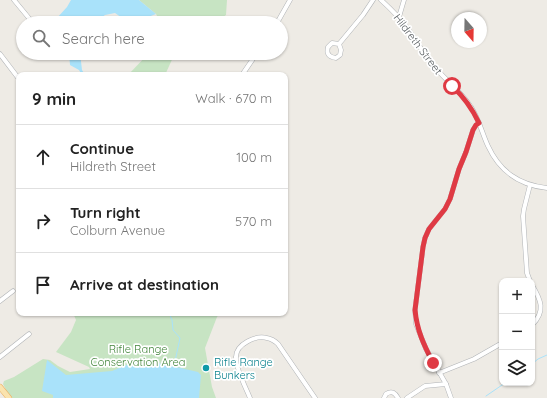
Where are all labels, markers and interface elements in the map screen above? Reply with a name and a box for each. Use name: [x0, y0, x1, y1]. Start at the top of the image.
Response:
street label: Hildreth Street: [391, 11, 446, 77]
north arrow: [451, 12, 487, 48]
search box: [16, 16, 288, 60]
icon: search: [30, 27, 52, 49]
text: Search here: [62, 29, 145, 48]
route start: [443, 77, 461, 95]
text: 9 min: [32, 88, 76, 109]
text: Walk · 670 m: [195, 90, 272, 106]
text: Continue: [70, 139, 134, 158]
icon: ahead: [32, 146, 54, 168]
text: 100 m: [236, 149, 272, 165]
text: Hildreth Street: [70, 158, 156, 174]
text: Turn right: [70, 203, 141, 222]
icon: right: [32, 210, 54, 232]
text: 570 m: [235, 213, 272, 229]
text: Colburn Avenue: [70, 222, 165, 238]
icon: arrive: [32, 274, 54, 296]
text: Arrive at destination: [70, 275, 219, 294]
map controls: [499, 278, 535, 386]
button: +: [499, 278, 535, 314]
button: −: [499, 314, 535, 350]
park label: Rifle Range Conservation Area: [91, 342, 185, 369]
button: layers: [499, 350, 535, 386]
route end: [424, 354, 442, 372]
place label: Rifle Range Bunkers: [214, 355, 273, 382]
marker: Rifle Range Bunkers: [201, 363, 211, 373]

